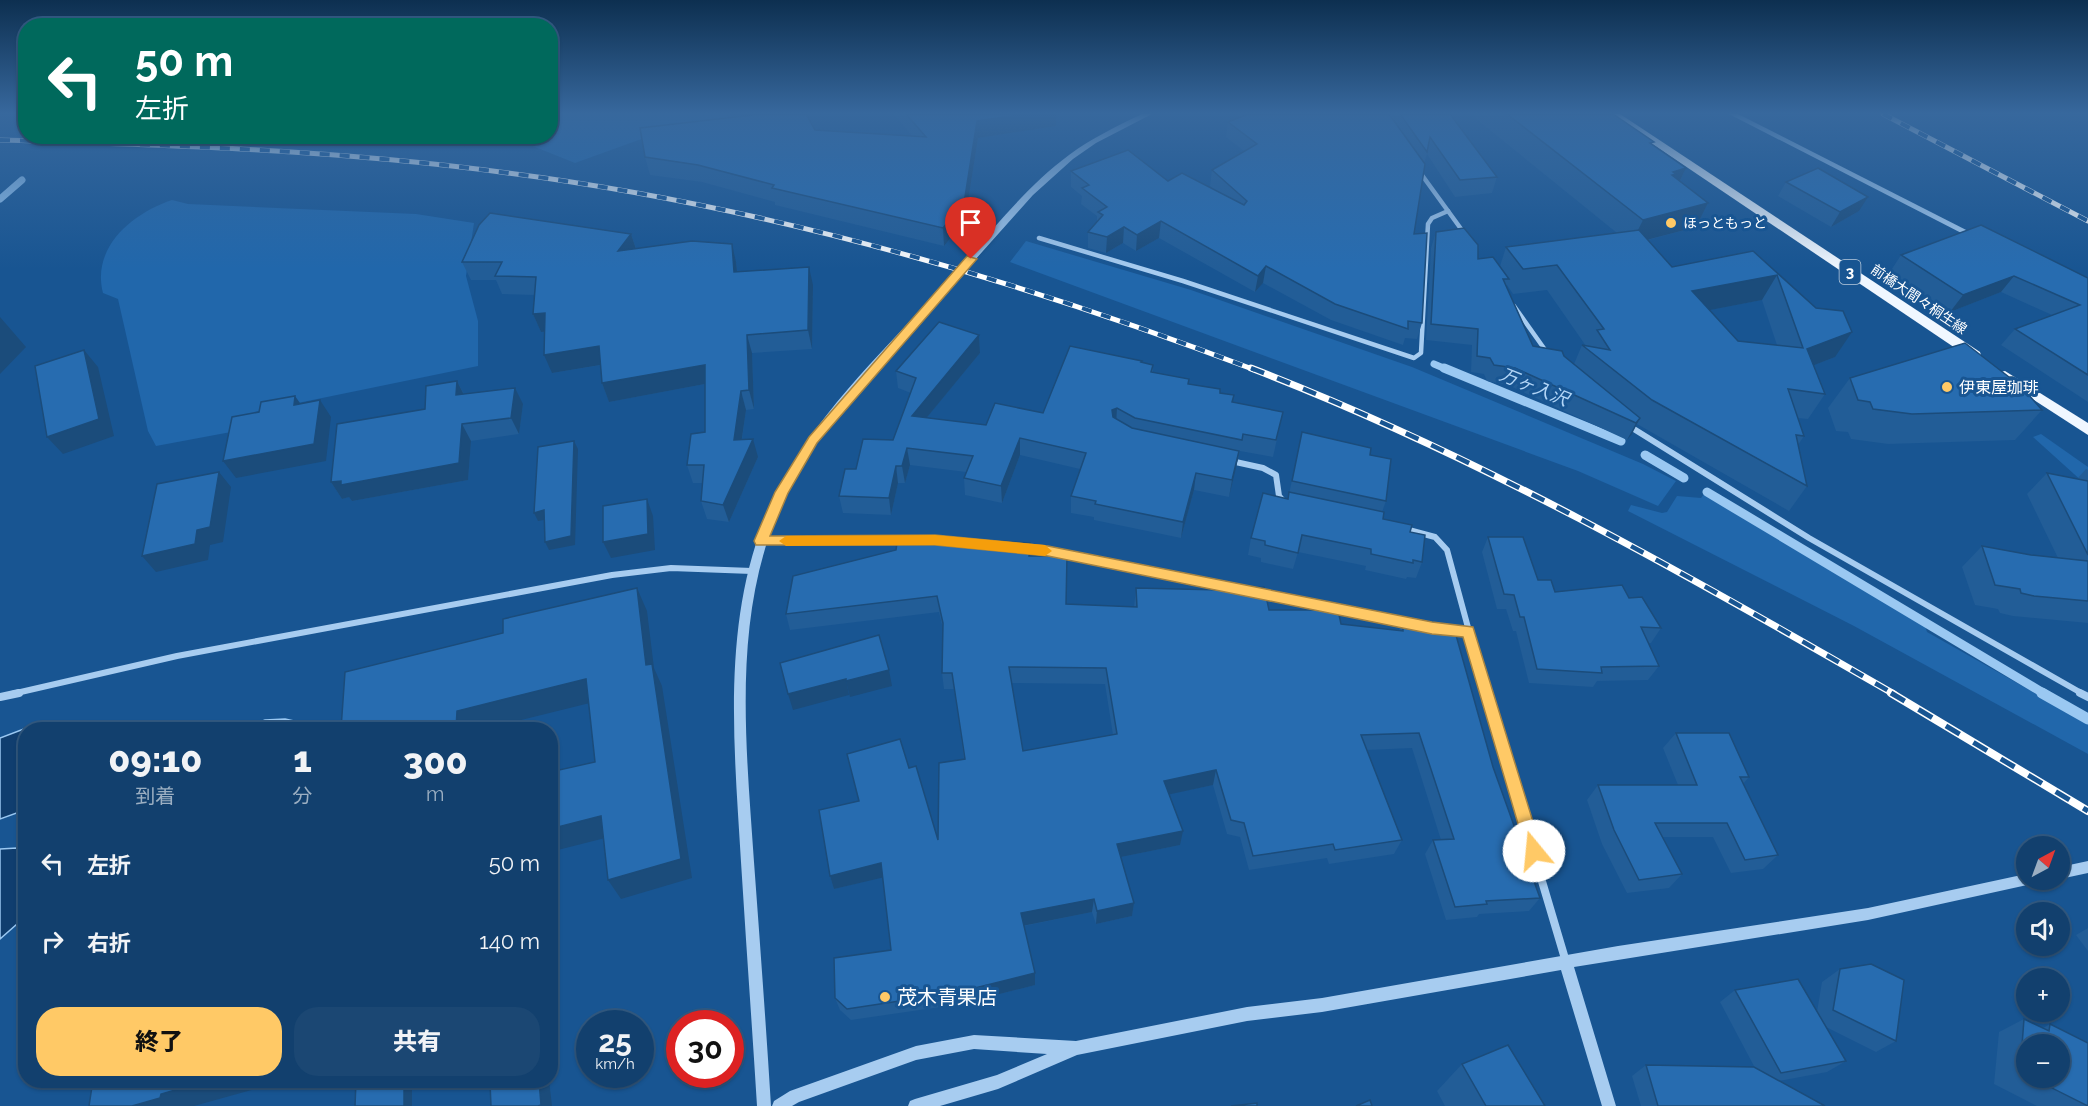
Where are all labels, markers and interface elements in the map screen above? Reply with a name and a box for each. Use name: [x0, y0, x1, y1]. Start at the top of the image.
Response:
text: 50 m: [135, 37, 233, 86]
icon: left: [36, 42, 114, 120]
text: 左折: [135, 93, 189, 124]
pin: [945, 197, 996, 259]
icon: arrive: [954, 206, 987, 239]
place label: ほっともっと: [1683, 215, 1767, 231]
marker: ほっともっと: [1664, 216, 1678, 230]
road number: 3: [1840, 260, 1860, 284]
street label: 前橋大間々桐生線: [1868, 261, 1970, 337]
water label: 万ヶ入沢: [1497, 363, 1573, 411]
place label: 伊東屋珈琲: [1959, 378, 2039, 397]
marker: 伊東屋珈琲: [1940, 380, 1954, 394]
text: 09:10: [108, 738, 202, 780]
text: 1: [293, 738, 312, 780]
text: 300: [403, 740, 468, 782]
text: m: [426, 782, 444, 806]
text: 到着: [135, 784, 175, 808]
text: 分: [293, 784, 313, 808]
position arrow: [1502, 819, 1566, 883]
north arrow: [2016, 836, 2070, 890]
map controls: [2016, 836, 2070, 1088]
icon: left: [36, 847, 69, 880]
text: 50 m: [489, 850, 540, 876]
text: 左折: [87, 852, 131, 878]
button: sound: [2016, 902, 2070, 956]
icon: right: [36, 925, 69, 958]
text: 140 m: [479, 928, 540, 954]
text: 右折: [87, 930, 131, 956]
button: +: [2016, 968, 2070, 1022]
place label: 茂木青果店: [897, 985, 997, 1009]
marker: 茂木青果店: [878, 990, 892, 1004]
button: 終了: [36, 1007, 282, 1076]
button: 共有: [294, 1007, 540, 1076]
speed limit sign: 30: [666, 1010, 744, 1088]
text: 25: [598, 1024, 632, 1059]
button: −: [2016, 1034, 2070, 1088]
text: km/h: [595, 1055, 635, 1073]

